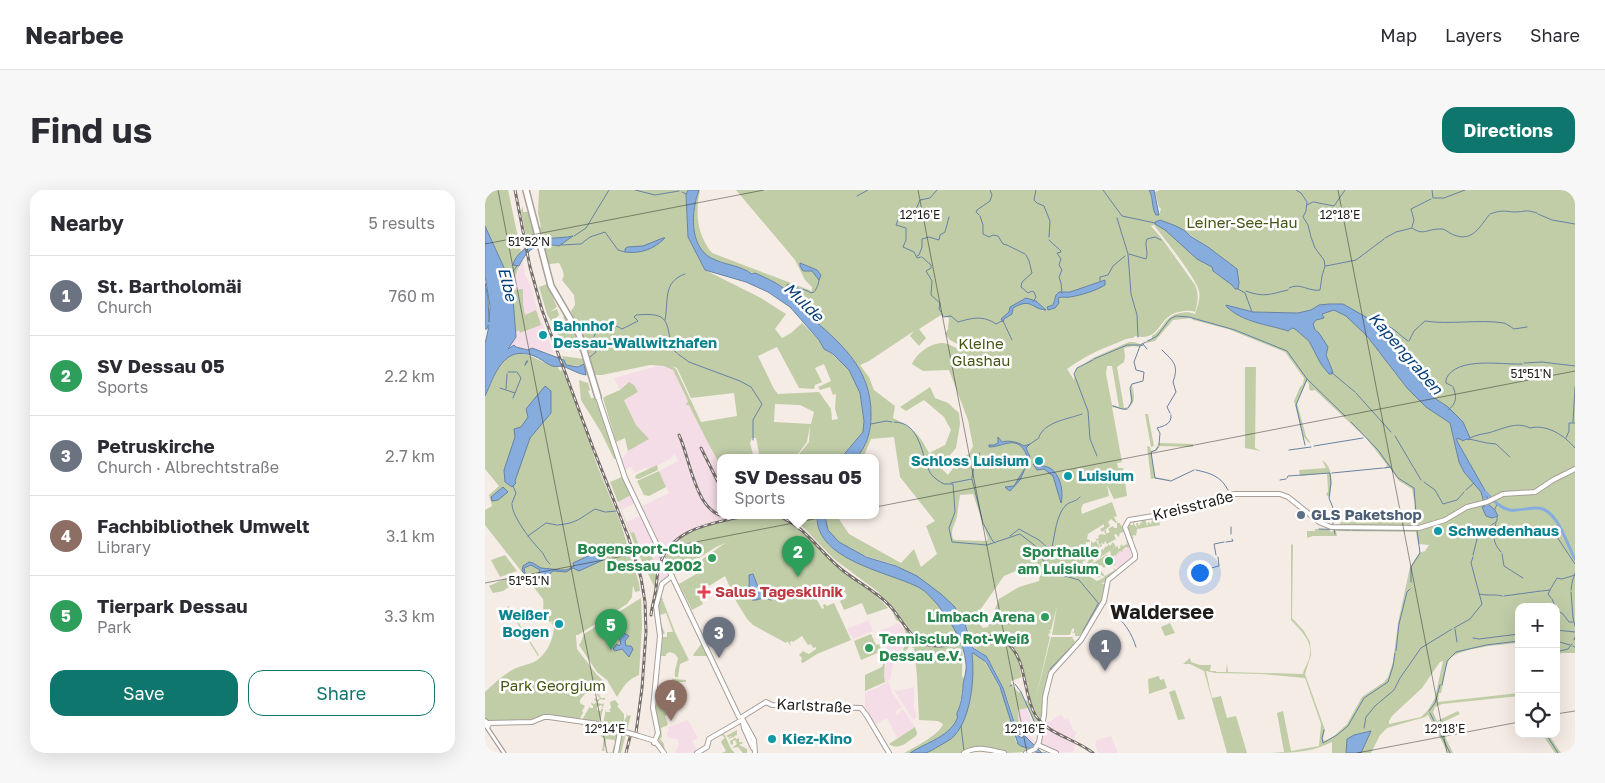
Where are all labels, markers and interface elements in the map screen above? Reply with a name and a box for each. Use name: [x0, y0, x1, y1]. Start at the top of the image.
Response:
text: Nearbee: [25, 20, 124, 49]
text: Map: [1380, 24, 1417, 46]
text: Layers: [1445, 24, 1502, 46]
text: Share: [1530, 24, 1580, 46]
button: Directions: [1442, 107, 1575, 153]
text: Find us: [30, 109, 152, 151]
text: 12°16'E: [900, 207, 940, 222]
text: 12°18'E: [1320, 207, 1360, 222]
text: Nearby: [50, 210, 124, 236]
text: 5 results: [369, 213, 435, 233]
park label: Leiner-See-Hau: [1186, 213, 1298, 231]
text: 51°52'N: [508, 234, 550, 249]
water label: Elbe: [494, 265, 522, 305]
text: St. Bartholomäi: [97, 274, 242, 297]
water label: Mulde: [780, 278, 829, 327]
text: 1: [62, 286, 70, 306]
text: 760 m: [389, 286, 435, 306]
text: Church: [97, 297, 152, 317]
water label: Kapengraben: [1365, 308, 1448, 399]
place label: Bahnhof Dessau-Wallwitzhafen: [553, 316, 717, 351]
marker: Bahnhof Dessau-Wallwitzhafen: [537, 329, 549, 341]
park label: Kleine Glashau: [952, 334, 1010, 369]
text: SV Dessau 05: [97, 354, 225, 377]
text: 2: [61, 366, 71, 386]
text: 2.2 km: [384, 366, 435, 386]
text: 51°51'N: [1510, 366, 1552, 381]
text: Sports: [97, 377, 148, 397]
text: Petruskirche: [97, 434, 215, 457]
text: 3: [61, 446, 71, 466]
text: 2.7 km: [385, 446, 435, 466]
place label: Schloss Luisium: [911, 451, 1029, 469]
popup: [717, 454, 879, 519]
marker: Schloss Luisium: [1033, 455, 1045, 467]
text: Church · Albrechtstraße: [97, 457, 279, 477]
text: SV Dessau 05: [734, 465, 862, 488]
place label: Luisium: [1078, 466, 1134, 484]
marker: Luisium: [1062, 470, 1074, 482]
street label: Kreisstraße: [1151, 486, 1235, 524]
text: Sports: [734, 488, 785, 508]
place label: GLS Paketshop: [1311, 505, 1422, 523]
marker: GLS Paketshop: [1295, 509, 1307, 521]
text: Fachbibliothek Umwelt: [97, 514, 310, 537]
place label: Schwedenhaus: [1448, 521, 1559, 539]
marker: Schwedenhaus: [1432, 525, 1444, 537]
text: 4: [61, 526, 71, 546]
text: 3.1 km: [386, 526, 435, 546]
pin: 2: [782, 536, 814, 577]
text: Library: [97, 537, 151, 557]
place label: Bogensport-Club Dessau 2002: [577, 539, 702, 574]
place label: Sporthalle am Luisium: [1017, 542, 1099, 577]
marker: Bogensport-Club Dessau 2002: [706, 552, 718, 564]
marker: Sporthalle am Luisium: [1103, 555, 1115, 567]
your location: [1187, 560, 1213, 586]
text: 51°51'N: [508, 573, 550, 588]
place label: Salus Tagesklinik: [715, 582, 844, 600]
marker: Salus Tagesklinik: [697, 585, 711, 599]
text: Tierpark Dessau: [97, 594, 247, 617]
district label: Waldersee: [1110, 599, 1214, 623]
map controls: [1515, 603, 1560, 738]
button: +: [1515, 603, 1560, 648]
place label: Weißer Bogen: [498, 605, 549, 640]
text: 5: [61, 606, 71, 626]
text: 3.3 km: [384, 606, 435, 626]
place label: Limbach Arena: [927, 607, 1035, 625]
pin: 5: [595, 609, 627, 650]
marker: Limbach Arena: [1039, 611, 1051, 623]
text: Park: [97, 617, 132, 637]
pin: 3: [703, 617, 735, 658]
marker: Weißer Bogen: [553, 618, 565, 630]
place label: Tennisclub Rot-Weiß Dessau e.V.: [879, 629, 1029, 664]
pin: 1: [1089, 630, 1121, 671]
marker: Tennisclub Rot-Weiß Dessau e.V.: [863, 642, 875, 654]
button: −: [1515, 648, 1560, 693]
button: Save: [50, 670, 238, 716]
button: Share: [248, 670, 435, 716]
park label: Park Georgium: [500, 676, 606, 694]
pin: 4: [655, 680, 687, 721]
button: locate: [1515, 693, 1560, 738]
street label: Karlstraße: [776, 694, 852, 716]
text: 12°14'E: [585, 721, 625, 736]
text: 12°16'E: [1005, 721, 1045, 736]
text: 12°18'E: [1425, 721, 1465, 736]
place label: Kiez-Kino: [782, 729, 852, 747]
marker: Kiez-Kino: [766, 733, 778, 745]

